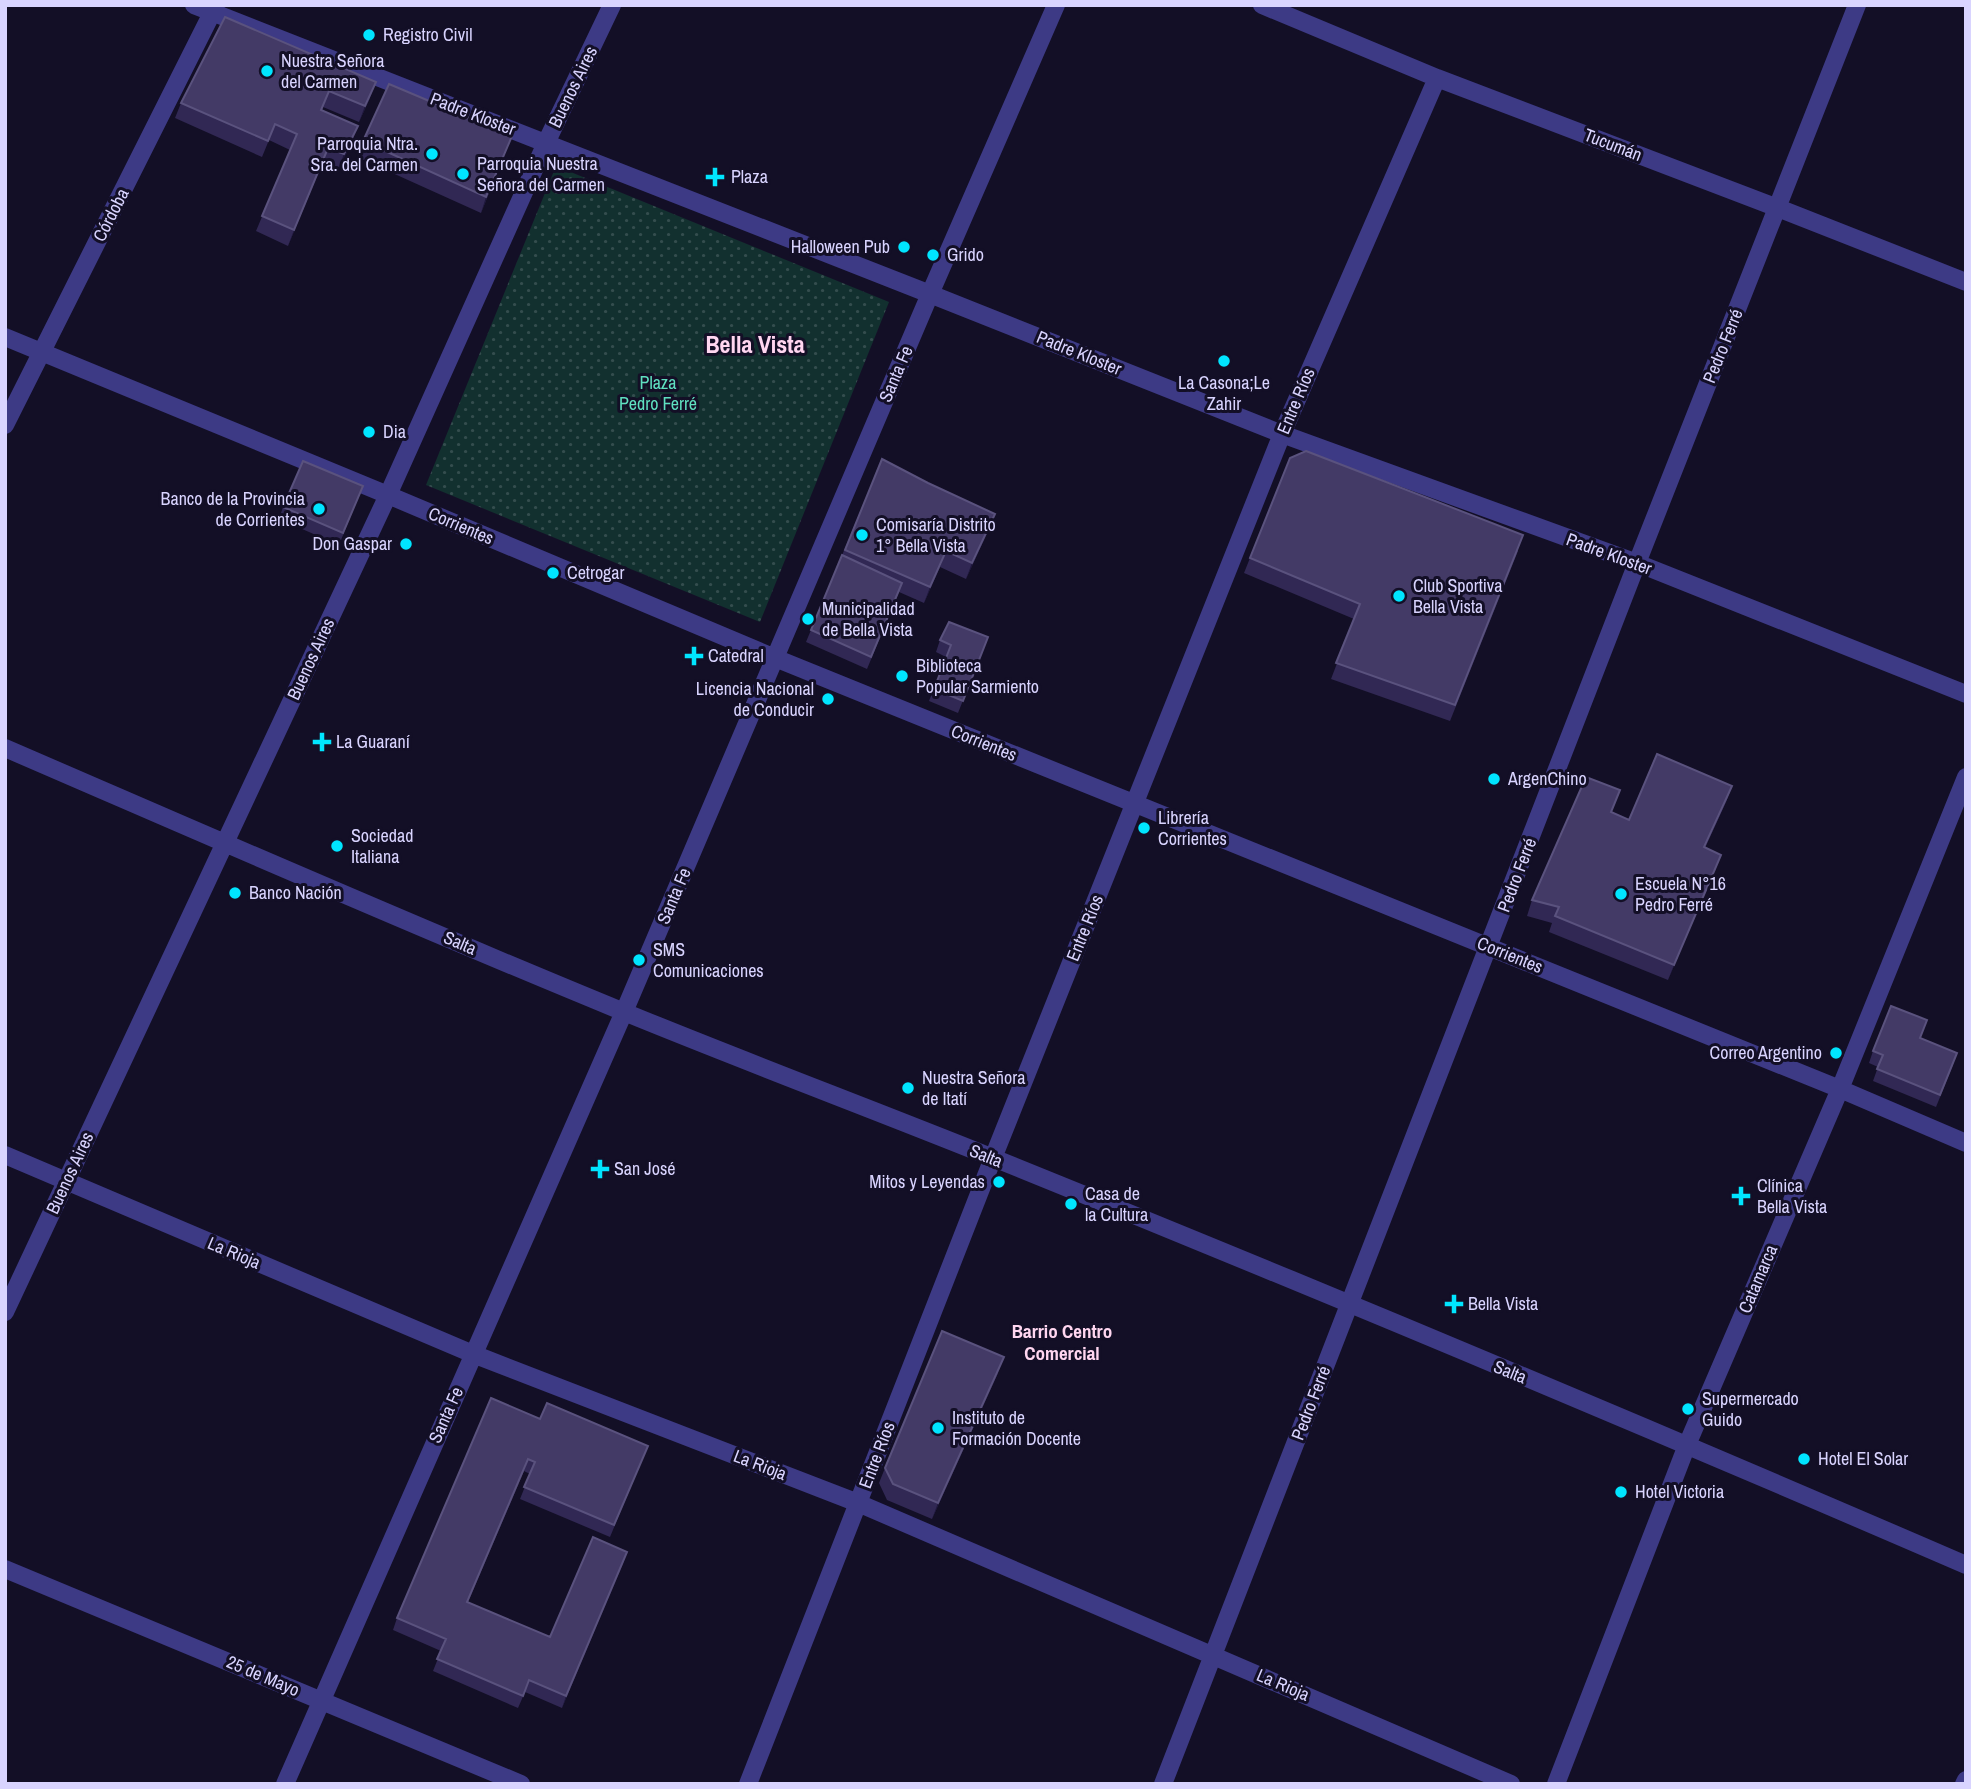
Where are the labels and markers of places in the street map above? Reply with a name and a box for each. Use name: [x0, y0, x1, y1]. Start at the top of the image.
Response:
place label: Registro Civil: [383, 22, 472, 47]
marker: Registro Civil: [361, 27, 377, 43]
place label: Nuestra Señora del Carmen: [281, 48, 384, 94]
marker: Nuestra Señora del Carmen: [259, 63, 275, 79]
place label: Parroquia Ntra. Sra. del Carmen: [311, 131, 418, 177]
marker: Parroquia Ntra. Sra. del Carmen: [424, 146, 440, 162]
place label: Parroquia Nuestra Señora del Carmen: [477, 151, 605, 197]
place label: Plaza: [731, 164, 768, 189]
marker: Parroquia Nuestra Señora del Carmen: [455, 166, 471, 182]
marker: Plaza: [705, 167, 725, 187]
place label: Halloween Pub: [791, 234, 890, 259]
marker: Halloween Pub: [896, 239, 912, 255]
place label: Grido: [947, 242, 984, 267]
marker: Grido: [925, 247, 941, 263]
marker: La Casona;Le Zahir: [1216, 353, 1232, 369]
place label: La Casona;Le Zahir: [1178, 370, 1270, 416]
place label: Dia: [383, 419, 406, 444]
marker: Dia: [361, 424, 377, 440]
place label: Banco de la Provincia de Corrientes: [161, 486, 305, 532]
marker: Banco de la Provincia de Corrientes: [311, 501, 327, 517]
place label: Comisaría Distrito 1° Bella Vista: [876, 512, 996, 558]
marker: Comisaría Distrito 1° Bella Vista: [854, 527, 870, 543]
place label: Don Gaspar: [312, 531, 392, 556]
marker: Don Gaspar: [398, 536, 414, 552]
place label: Cetrogar: [567, 560, 625, 585]
marker: Cetrogar: [545, 565, 561, 581]
place label: Club Sportiva Bella Vista: [1413, 573, 1502, 619]
marker: Club Sportiva Bella Vista: [1391, 588, 1407, 604]
place label: Municipalidad de Bella Vista: [822, 596, 915, 642]
marker: Municipalidad de Bella Vista: [800, 611, 816, 627]
place label: Catedral: [708, 643, 764, 668]
marker: Catedral: [686, 648, 702, 664]
place label: Biblioteca Popular Sarmiento: [916, 653, 1039, 699]
marker: Biblioteca Popular Sarmiento: [894, 668, 910, 684]
place label: Licencia Nacional de Conducir: [696, 676, 814, 722]
marker: Licencia Nacional de Conducir: [820, 691, 836, 707]
place label: La Guaraní: [336, 729, 411, 754]
marker: La Guaraní: [314, 734, 330, 750]
place label: ArgenChino: [1507, 766, 1587, 791]
marker: ArgenChino: [1486, 771, 1502, 787]
place label: Librería Corrientes: [1158, 805, 1227, 851]
marker: Librería Corrientes: [1136, 820, 1152, 836]
place label: Sociedad Italiana: [351, 823, 413, 869]
marker: Sociedad Italiana: [329, 838, 345, 854]
place label: Escuela N°16 Pedro Ferré: [1635, 871, 1726, 917]
place label: Banco Nación: [249, 880, 342, 905]
marker: Banco Nación: [227, 885, 243, 901]
marker: Escuela N°16 Pedro Ferré: [1613, 886, 1629, 902]
place label: SMS Comunicaciones: [653, 937, 764, 983]
marker: SMS Comunicaciones: [631, 952, 647, 968]
place label: Correo Argentino: [1710, 1040, 1822, 1065]
marker: Correo Argentino: [1828, 1045, 1844, 1061]
place label: Nuestra Señora de Itatí: [922, 1065, 1025, 1111]
marker: Nuestra Señora de Itatí: [900, 1080, 916, 1096]
place label: San José: [614, 1156, 676, 1181]
marker: San José: [592, 1161, 608, 1177]
place label: Mitos y Leyendas: [869, 1169, 985, 1194]
place label: Clínica Bella Vista: [1757, 1173, 1827, 1219]
marker: Mitos y Leyendas: [991, 1174, 1007, 1190]
place label: Casa de la Cultura: [1085, 1181, 1148, 1227]
marker: Clínica Bella Vista: [1731, 1186, 1751, 1206]
marker: Casa de la Cultura: [1063, 1196, 1079, 1212]
place label: Bella Vista: [1468, 1291, 1538, 1316]
marker: Bella Vista: [1446, 1296, 1462, 1312]
place label: Supermercado Guido: [1702, 1386, 1799, 1432]
marker: Supermercado Guido: [1680, 1401, 1696, 1417]
place label: Instituto de Formación Docente: [952, 1405, 1081, 1451]
marker: Instituto de Formación Docente: [930, 1420, 946, 1436]
place label: Hotel El Solar: [1818, 1446, 1908, 1471]
marker: Hotel El Solar: [1796, 1451, 1812, 1467]
place label: Hotel Victoria: [1635, 1479, 1724, 1504]
marker: Hotel Victoria: [1613, 1484, 1629, 1500]

